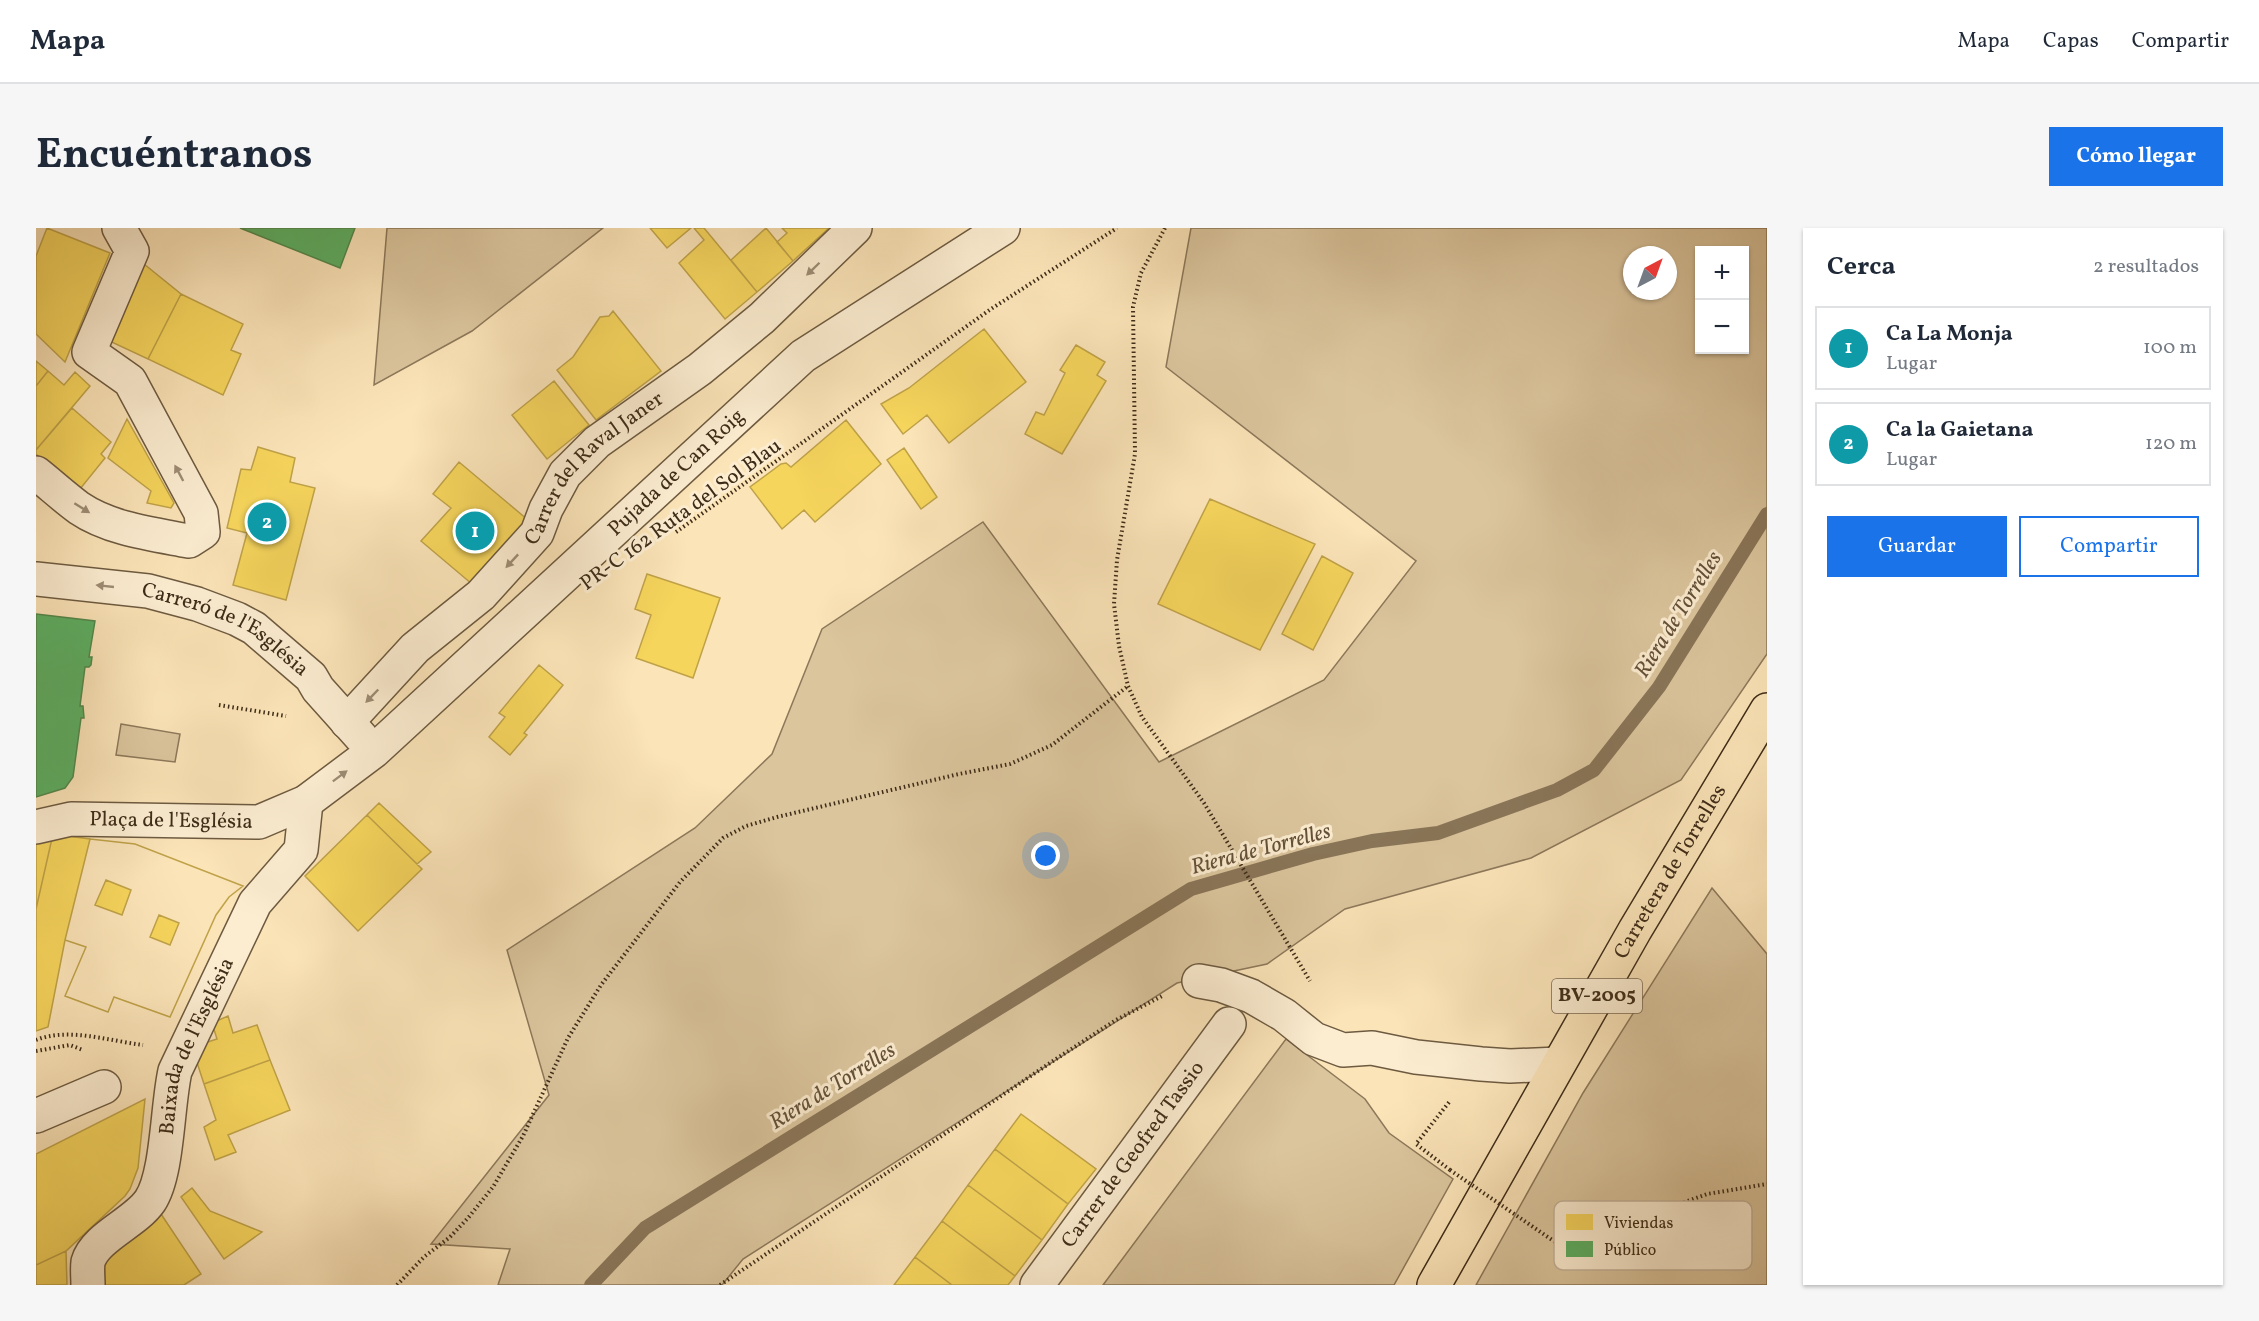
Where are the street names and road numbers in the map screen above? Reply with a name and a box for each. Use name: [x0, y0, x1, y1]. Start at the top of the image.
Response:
street label: Carrer del Raval Janer: [518, 385, 670, 552]
street label: Pujada de Can Roig: [602, 402, 751, 543]
street label: PR-C 162 Ruta del Sol Blau: [574, 432, 788, 598]
street label: Carreró de l'Església: [139, 575, 315, 683]
street label: Carretera de Torrelles: [1607, 779, 1734, 964]
street label: Plaça de l'Església: [89, 805, 253, 836]
street label: Baixada de l'Església: [152, 953, 241, 1137]
road number: BV-2005: [1552, 979, 1642, 1013]
street label: Carrer de Geofred Tassio: [1054, 1055, 1212, 1254]

